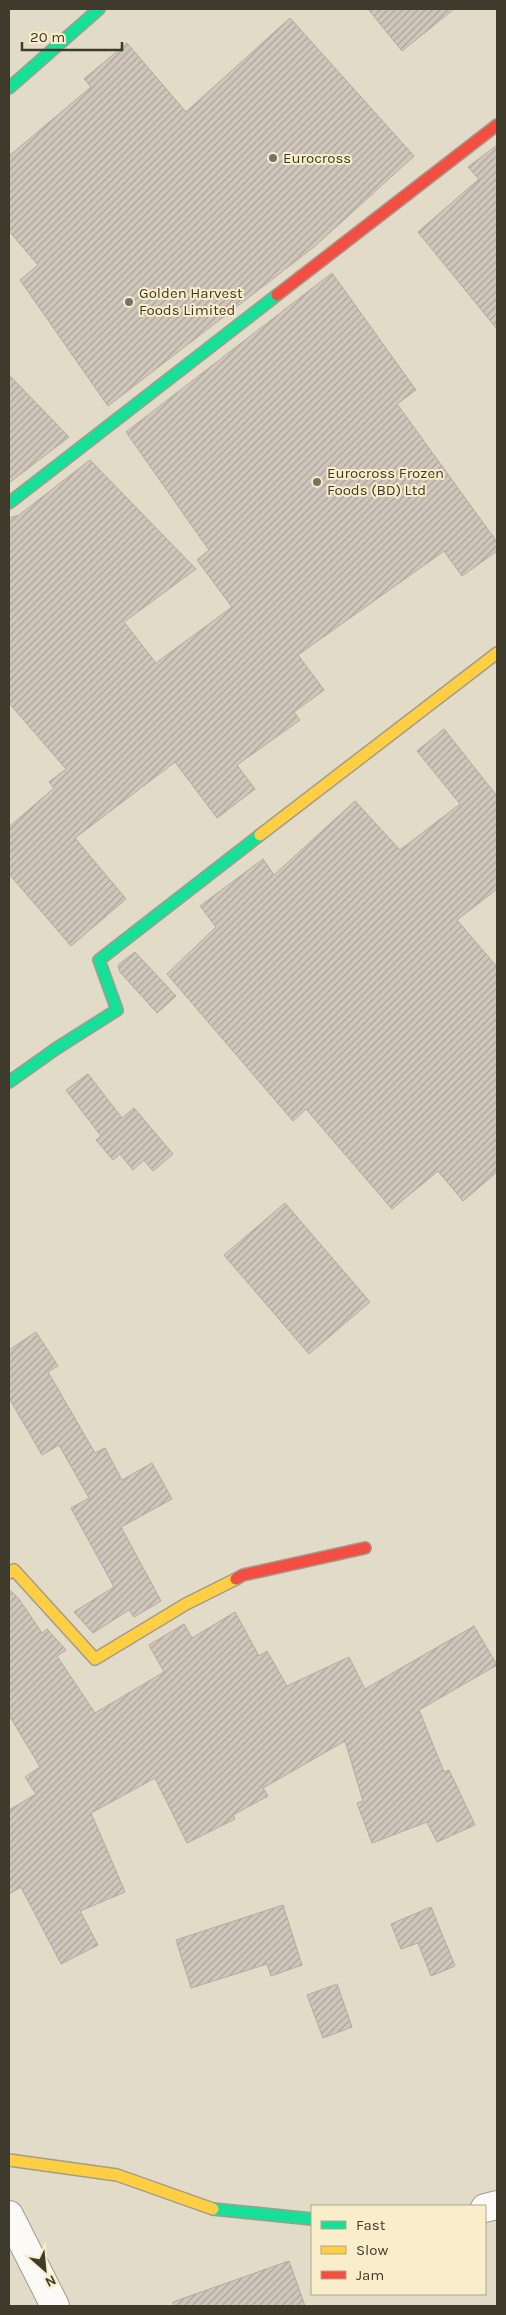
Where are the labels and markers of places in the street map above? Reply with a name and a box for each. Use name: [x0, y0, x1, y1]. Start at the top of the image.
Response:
place label: Eurocross: [283, 149, 351, 167]
marker: Eurocross: [267, 152, 279, 164]
place label: Golden Harvest Foods Limited: [139, 284, 243, 319]
marker: Golden Harvest Foods Limited: [123, 296, 135, 308]
place label: Eurocross Frozen Foods (BD) Ltd: [327, 464, 444, 499]
marker: Eurocross Frozen Foods (BD) Ltd: [311, 476, 323, 488]

